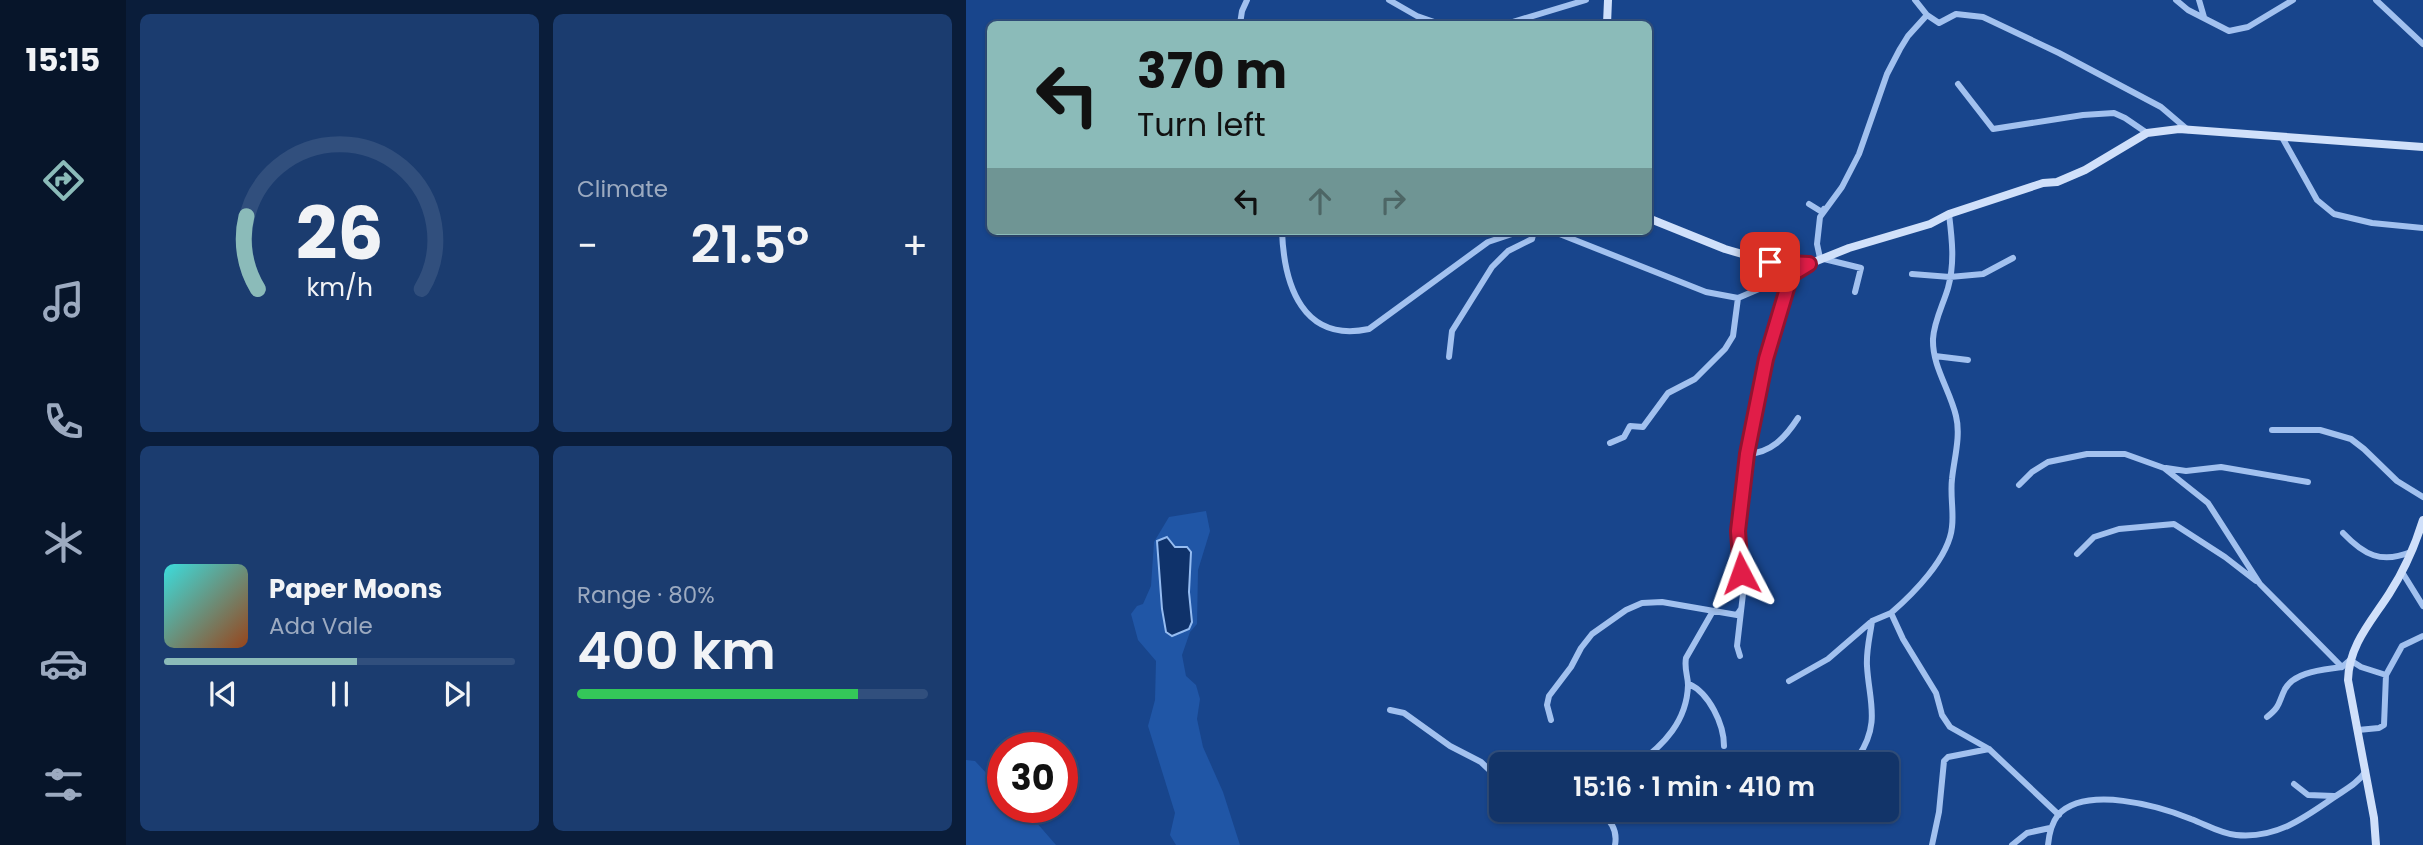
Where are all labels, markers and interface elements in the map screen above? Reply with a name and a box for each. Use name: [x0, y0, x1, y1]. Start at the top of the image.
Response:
text: 15:15: [26, 37, 100, 82]
text: 370 m: [1137, 37, 1287, 105]
icon: left: [1022, 49, 1113, 140]
text: Turn left: [1137, 102, 1266, 147]
icon: directions: [39, 156, 88, 205]
text: Climate: [577, 173, 668, 205]
icon: left: [1228, 182, 1266, 220]
icon: ahead: [1301, 182, 1339, 220]
icon: right: [1374, 182, 1412, 220]
text: 26: [296, 183, 383, 284]
text: 21.5°: [691, 208, 809, 281]
text: −: [577, 219, 598, 272]
text: +: [902, 219, 928, 272]
pin: [1740, 232, 1800, 292]
icon: arrive: [1751, 243, 1789, 281]
text: km/h: [306, 270, 373, 305]
icon: music: [39, 277, 88, 326]
icon: phone: [39, 397, 88, 446]
icon: climate: [39, 518, 88, 567]
position arrow: [1704, 536, 1778, 610]
text: Paper Moons: [269, 571, 442, 607]
text: Range · 80%: [577, 579, 715, 611]
text: Ada Vale: [269, 610, 373, 642]
text: 400 km: [577, 614, 776, 687]
icon: car: [39, 639, 88, 688]
icon: previous: [204, 675, 242, 713]
icon: pause: [321, 675, 359, 713]
icon: next: [438, 675, 476, 713]
speed limit sign: 30: [987, 732, 1078, 823]
icon: filters: [39, 760, 88, 809]
text: 15:16 · 1 min · 410 m: [1573, 769, 1815, 805]

